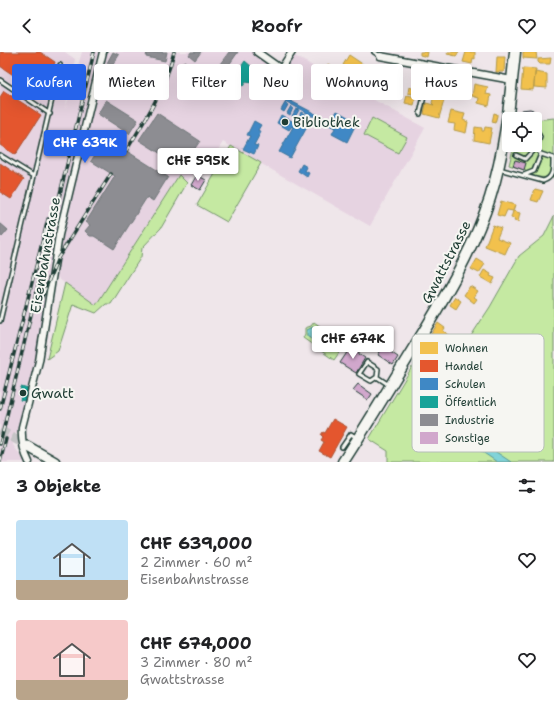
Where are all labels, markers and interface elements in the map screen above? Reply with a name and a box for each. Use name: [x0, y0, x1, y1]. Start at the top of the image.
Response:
text: Roofr: [251, 14, 303, 38]
icon: back: [16, 15, 38, 37]
icon: heart: [516, 15, 538, 37]
chip: Kaufen: [12, 64, 86, 100]
chip: Mieten: [94, 64, 169, 100]
chip: Filter: [177, 64, 241, 100]
chip: Neu: [249, 64, 303, 100]
chip: Wohnung: [311, 64, 403, 100]
chip: Haus: [411, 64, 472, 100]
map controls: [502, 112, 542, 152]
button: locate: [502, 112, 542, 152]
place label: Bibliothek: [293, 113, 360, 131]
marker: Bibliothek: [280, 117, 290, 127]
pin: CHF 639K: [44, 130, 126, 164]
text: CHF 639K: [53, 134, 117, 151]
pin: CHF 595K: [157, 148, 239, 182]
text: CHF 595K: [166, 152, 230, 169]
street label: Eisenbahnstrasse: [26, 195, 64, 314]
street label: Gwattstrasse: [417, 217, 475, 307]
pin: CHF 674K: [312, 326, 394, 360]
text: CHF 674K: [321, 330, 385, 347]
legend: [412, 334, 544, 452]
text: Wohnen: [445, 341, 488, 356]
text: Handel: [445, 359, 483, 374]
text: Schulen: [445, 377, 486, 392]
place label: Gwatt: [31, 384, 74, 402]
marker: Gwatt: [18, 388, 28, 398]
text: Öffentlich: [445, 395, 497, 410]
text: Industrie: [445, 413, 494, 428]
text: Sonstige: [445, 431, 490, 446]
text: 3 Objekte: [16, 475, 101, 497]
icon: filters: [516, 475, 538, 497]
text: CHF 639,000: [140, 532, 252, 554]
icon: home: [48, 536, 96, 584]
icon: heart: [516, 549, 538, 571]
text: 2 Zimmer · 60 m²: [140, 554, 252, 571]
text: Eisenbahnstrasse: [140, 571, 249, 588]
text: CHF 674,000: [140, 632, 252, 654]
icon: home: [48, 636, 96, 684]
icon: heart: [516, 649, 538, 671]
text: 3 Zimmer · 80 m²: [140, 654, 253, 671]
text: Gwattstrasse: [140, 671, 225, 688]

